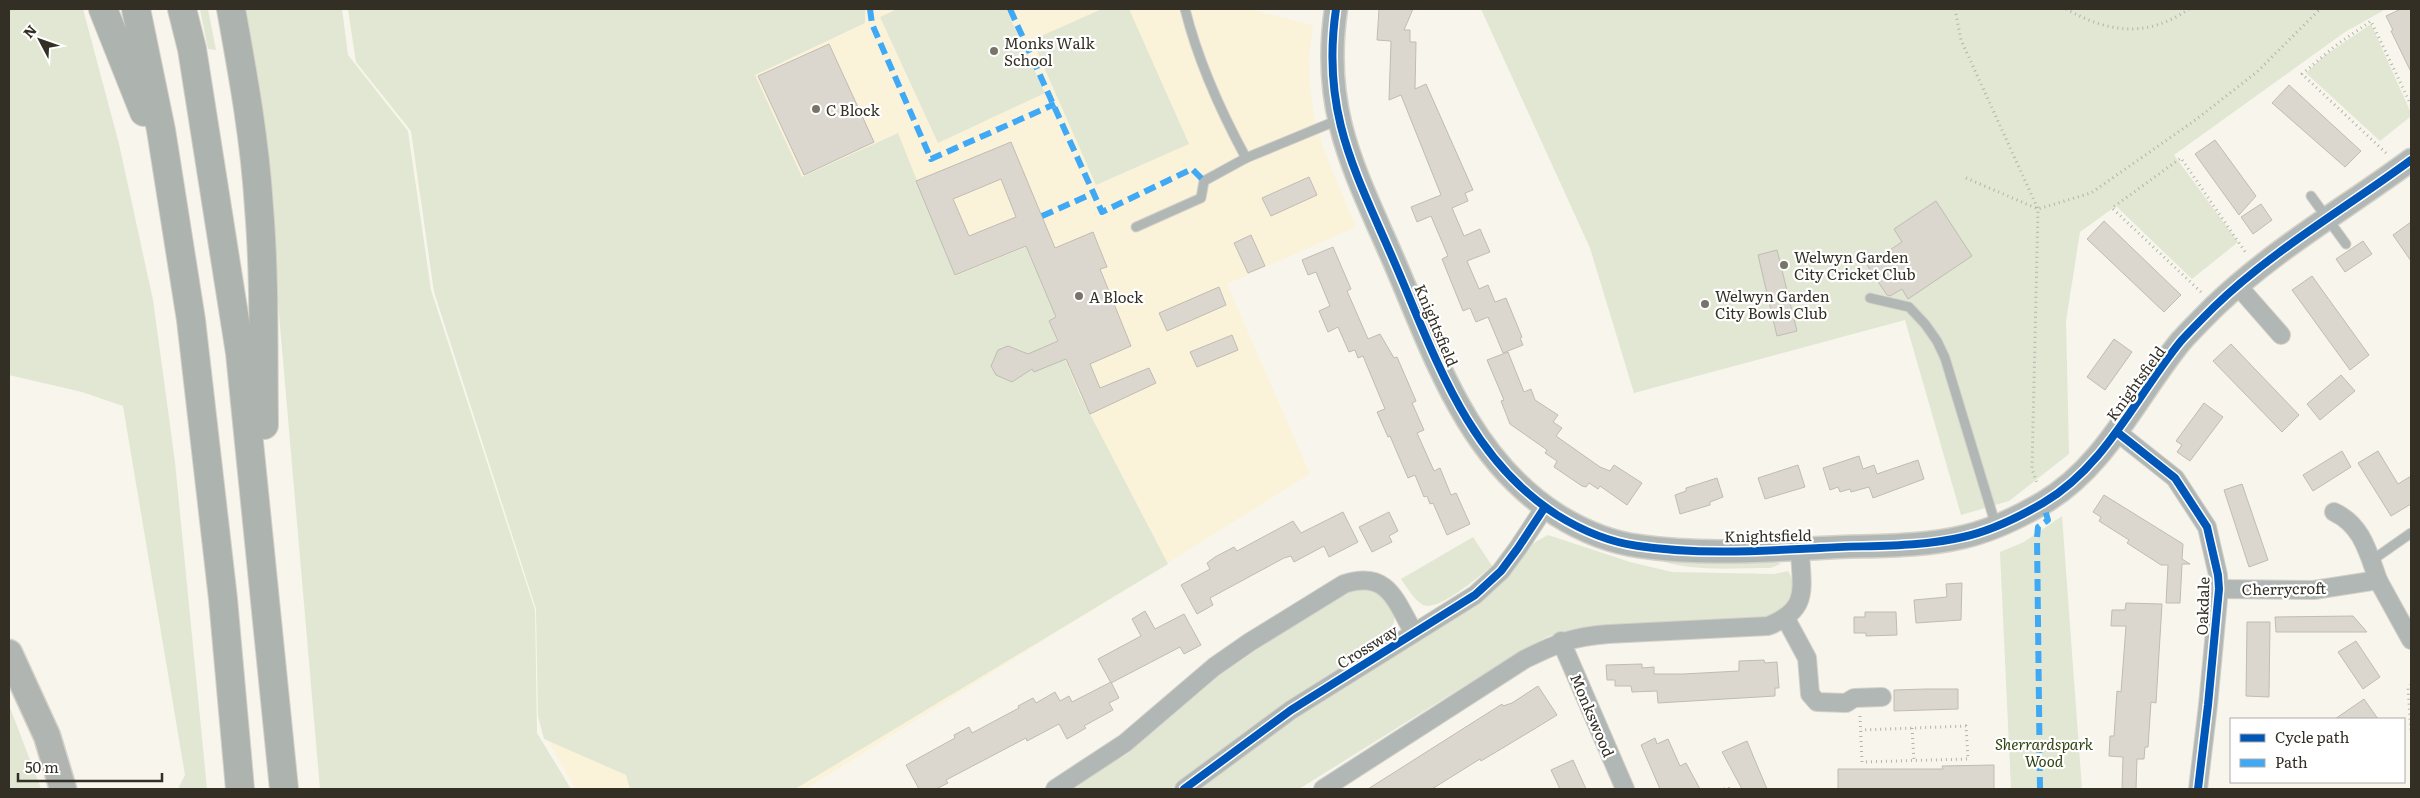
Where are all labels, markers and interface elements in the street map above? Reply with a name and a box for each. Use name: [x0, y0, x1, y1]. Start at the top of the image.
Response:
north arrow: [15, 15, 65, 65]
text: N: [18, 20, 41, 42]
place label: Monks Walk School: [1004, 31, 1095, 71]
marker: Monks Walk School: [988, 45, 1000, 57]
place label: C Block: [826, 98, 880, 121]
marker: C Block: [810, 103, 822, 115]
place label: Welwyn Garden City Cricket Club: [1794, 245, 1916, 285]
marker: Welwyn Garden City Cricket Club: [1778, 259, 1790, 271]
street label: Knightsfield: [1409, 280, 1465, 370]
place label: Welwyn Garden City Bowls Club: [1715, 284, 1830, 324]
place label: A Block: [1089, 285, 1144, 308]
marker: A Block: [1073, 290, 1085, 302]
marker: Welwyn Garden City Bowls Club: [1699, 298, 1711, 310]
street label: Knightsfield: [2100, 341, 2170, 425]
street label: Knightsfield: [1724, 523, 1812, 547]
street label: Oakdale: [2189, 576, 2215, 636]
street label: Cherrycroft: [2242, 576, 2326, 600]
street label: Crossway: [1332, 618, 1402, 674]
street label: Monkswood: [1565, 670, 1621, 760]
legend: [2230, 718, 2405, 783]
text: Cycle path: [2275, 725, 2350, 748]
park label: Sherrardspark Wood: [1995, 732, 2094, 772]
scale bar: [18, 750, 161, 782]
text: Path: [2275, 750, 2308, 773]
text: 50 m: [25, 755, 59, 778]

